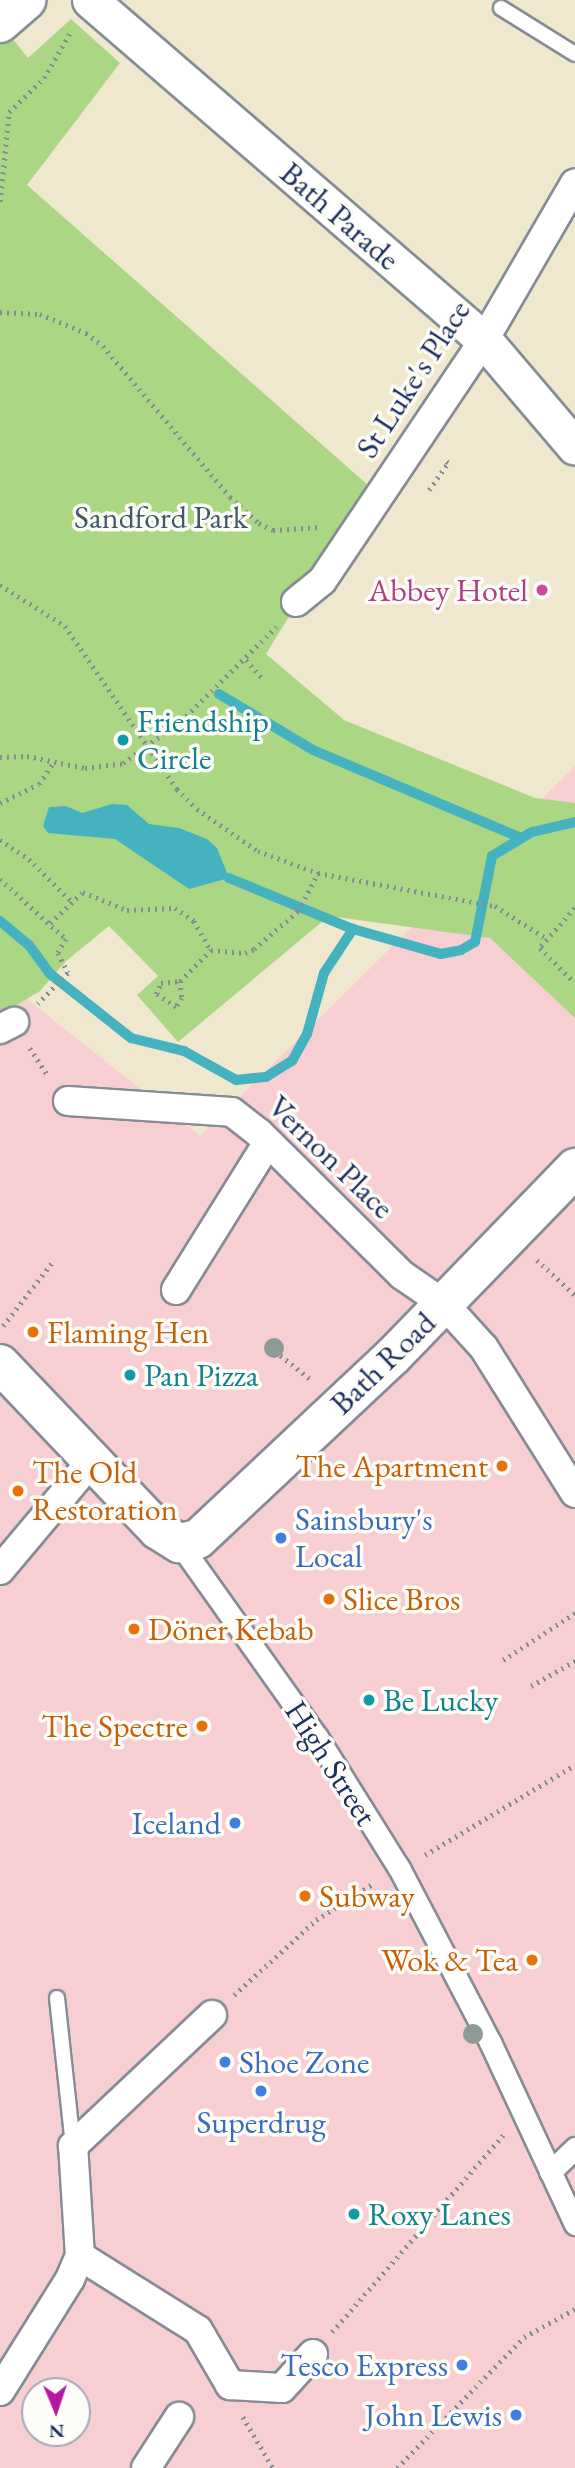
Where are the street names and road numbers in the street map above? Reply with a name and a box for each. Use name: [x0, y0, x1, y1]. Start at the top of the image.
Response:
street label: Bath Parade: [273, 154, 407, 278]
street label: St Luke's Place: [348, 293, 478, 465]
street label: Vernon Place: [260, 1087, 402, 1227]
street label: Bath Road: [322, 1304, 444, 1422]
street label: High Street: [277, 1693, 385, 1833]

